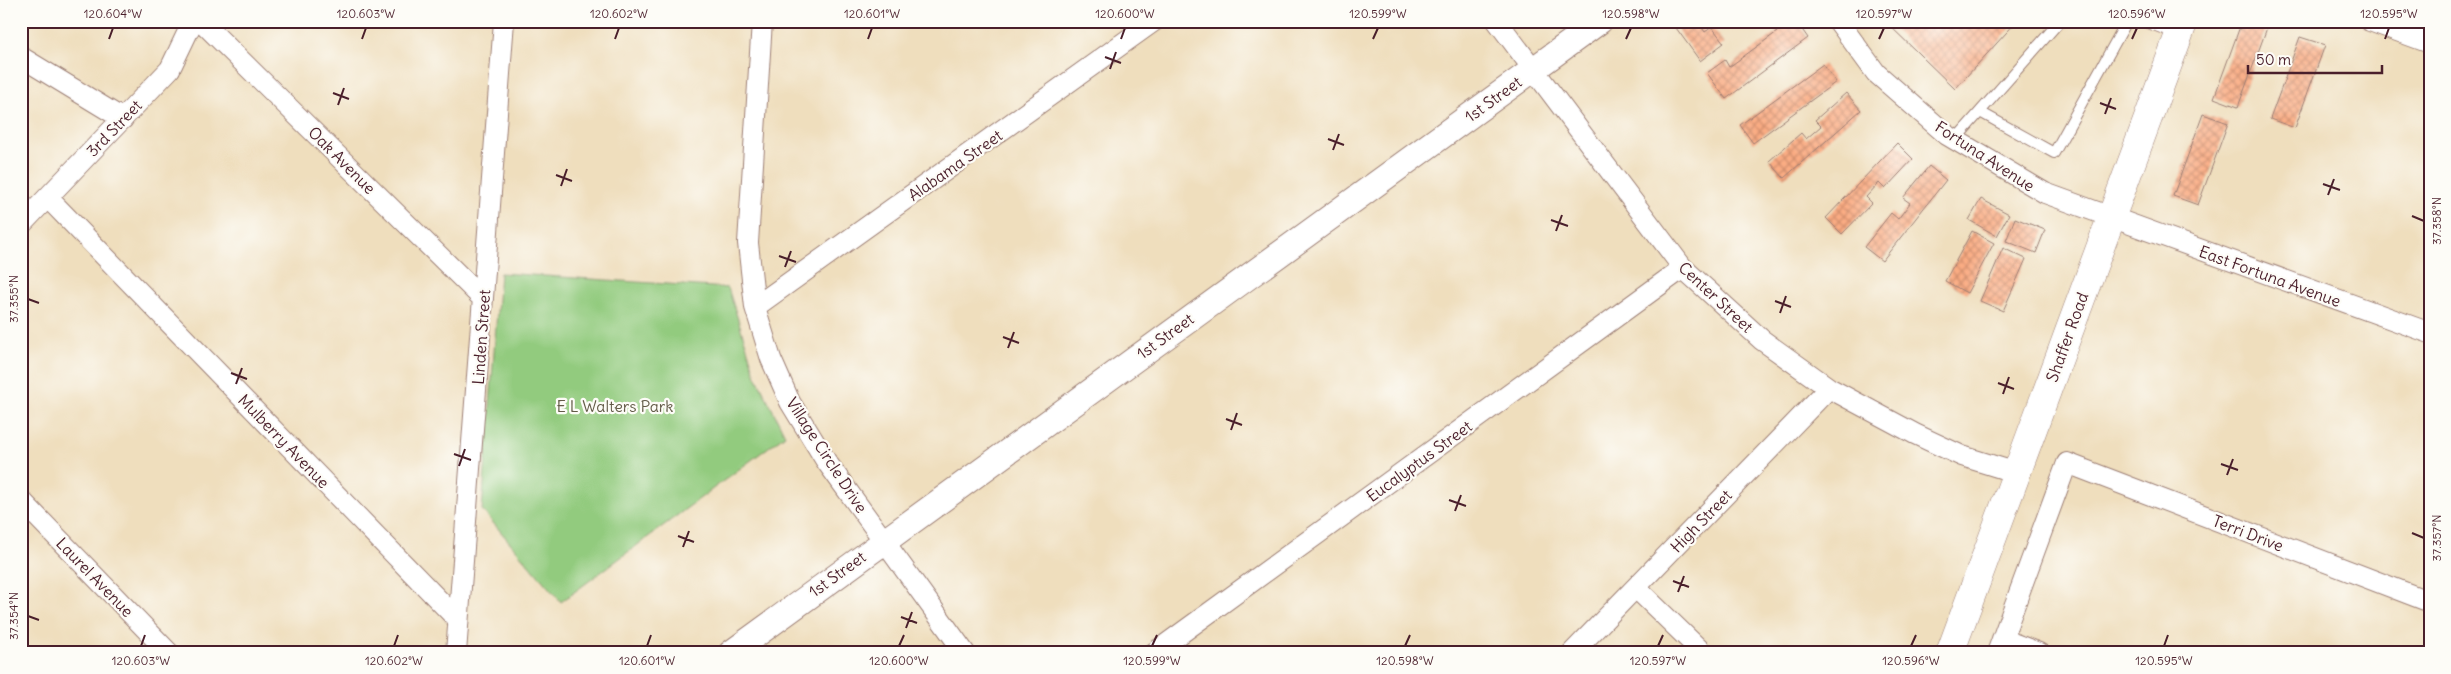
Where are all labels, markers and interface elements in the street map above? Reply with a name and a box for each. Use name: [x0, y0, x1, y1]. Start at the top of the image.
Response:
text: 120.604°W: [84, 6, 142, 21]
text: 120.603°W: [337, 6, 395, 21]
text: 120.602°W: [590, 6, 648, 21]
text: 120.601°W: [844, 6, 900, 21]
text: 120.600°W: [1095, 6, 1155, 21]
text: 120.599°W: [1349, 6, 1407, 21]
text: 120.598°W: [1602, 6, 1660, 21]
text: 120.597°W: [1856, 6, 1912, 21]
text: 120.596°W: [2108, 6, 2166, 21]
text: 120.595°W: [2360, 6, 2418, 21]
scale bar: [2248, 42, 2382, 74]
text: 50 m: [2256, 50, 2291, 69]
street label: 1st Street: [1461, 71, 1526, 126]
street label: 3rd Street: [82, 95, 146, 161]
street label: Fortuna Avenue: [1932, 116, 2038, 196]
street label: Oak Avenue: [304, 122, 380, 198]
street label: Alabama Street: [904, 125, 1007, 205]
text: 37.358°N: [2429, 197, 2444, 245]
street label: East Fortuna Avenue: [2196, 241, 2344, 311]
street label: Center Street: [1675, 257, 1758, 337]
text: 37.355°N: [6, 275, 21, 323]
street label: Linden Street: [468, 288, 494, 385]
street label: Shaffer Road: [2042, 290, 2092, 384]
street label: 1st Street: [1133, 308, 1198, 363]
street label: Mulberry Avenue: [234, 390, 334, 492]
street label: Village Circle Drive: [782, 393, 872, 517]
park label: E L Walters Park: [557, 396, 673, 416]
street label: Eucalyptus Street: [1362, 416, 1476, 506]
street label: High Street: [1666, 485, 1736, 557]
street label: Terri Drive: [2210, 510, 2286, 556]
text: 37.357°N: [2429, 514, 2444, 562]
street label: Laurel Avenue: [52, 533, 138, 621]
street label: 1st Street: [805, 546, 870, 601]
text: 37.354°N: [6, 592, 21, 640]
text: 120.603°W: [112, 653, 170, 668]
text: 120.602°W: [365, 653, 423, 668]
text: 120.601°W: [619, 653, 675, 668]
text: 120.600°W: [869, 653, 929, 668]
text: 120.599°W: [1123, 653, 1181, 668]
text: 120.598°W: [1376, 653, 1434, 668]
text: 120.597°W: [1630, 653, 1686, 668]
text: 120.596°W: [1882, 653, 1940, 668]
text: 120.595°W: [2135, 653, 2193, 668]

